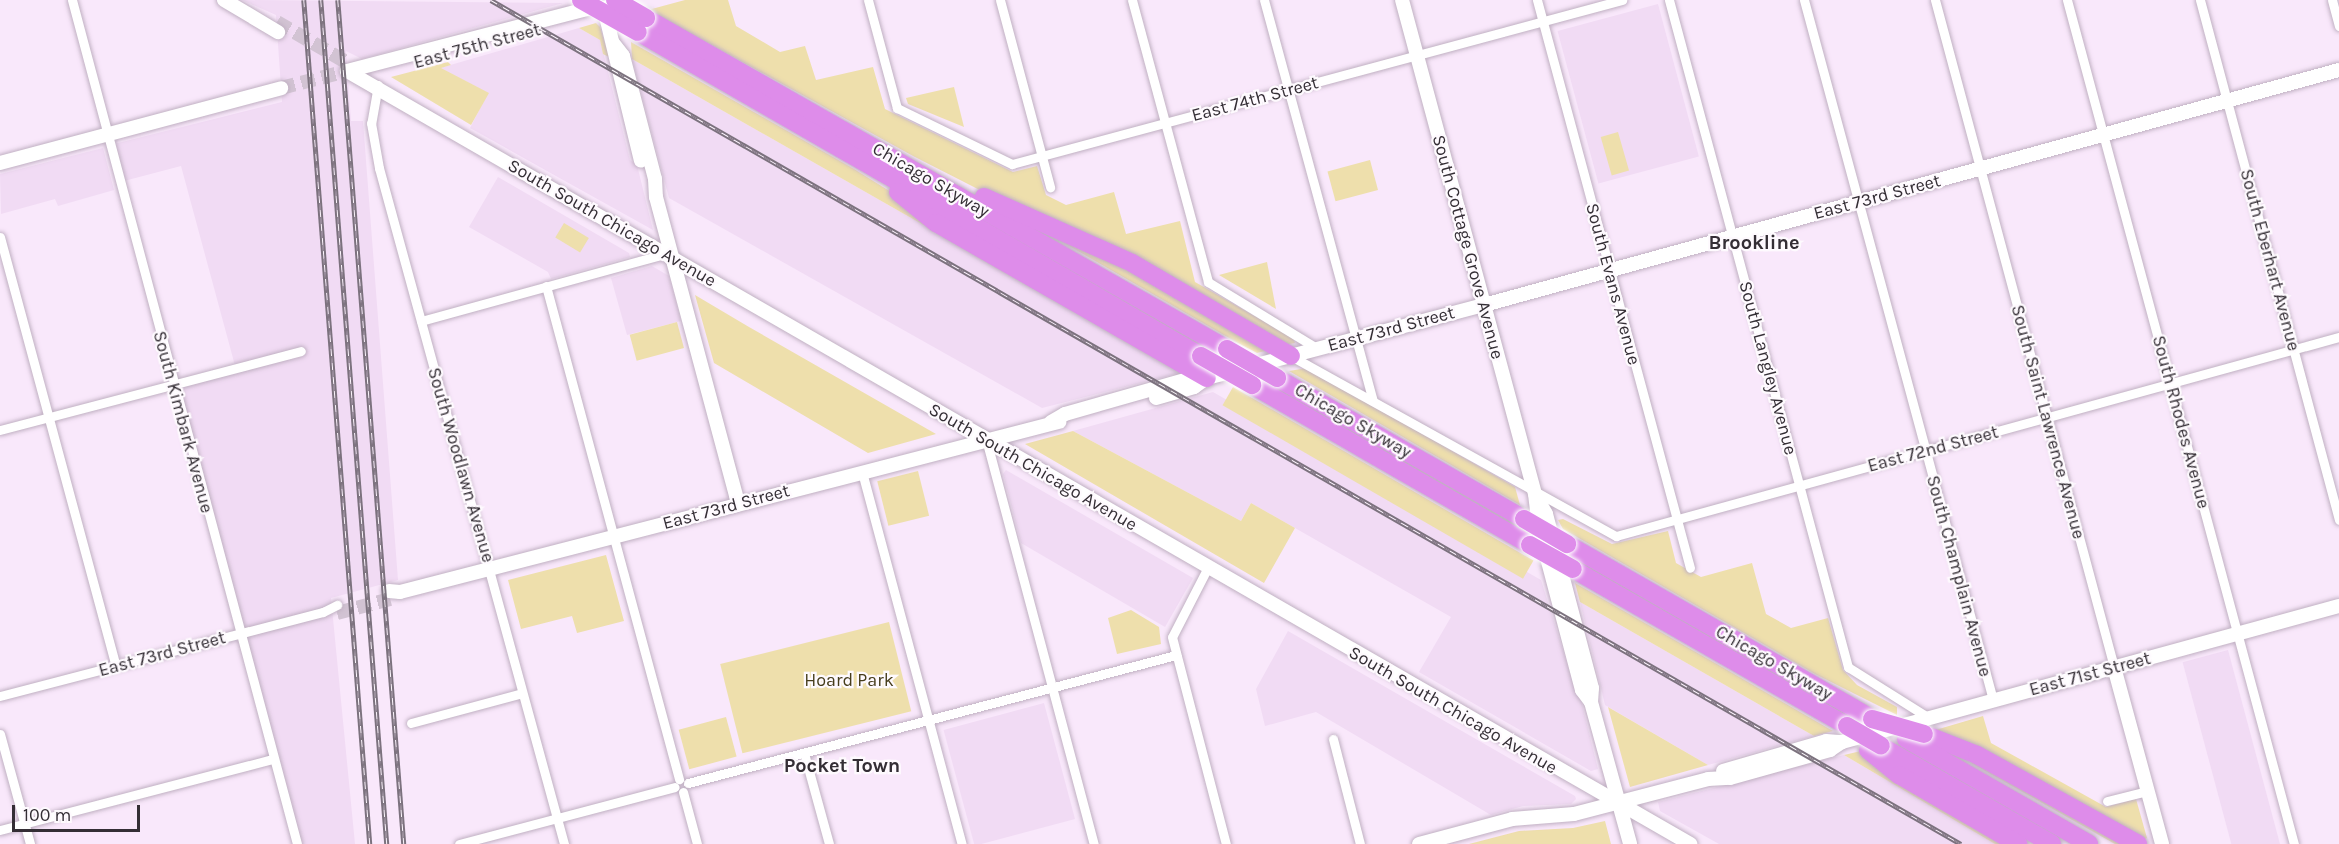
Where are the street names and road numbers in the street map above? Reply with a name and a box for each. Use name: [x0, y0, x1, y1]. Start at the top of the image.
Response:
street label: East 75th Street: [411, 19, 543, 73]
street label: East 74th Street: [1189, 72, 1321, 126]
street label: South Cottage Grove Avenue: [1428, 133, 1508, 361]
street label: Chicago Skyway: [869, 138, 993, 222]
street label: South South Chicago Avenue: [504, 154, 720, 292]
street label: South Eberhart Avenue: [2235, 167, 2305, 353]
street label: East 73rd Street: [1811, 170, 1943, 224]
street label: South Evans Avenue: [1581, 201, 1645, 367]
street label: South Langley Avenue: [1734, 279, 1802, 457]
street label: East 73rd Street: [1325, 302, 1457, 356]
street label: South Saint Lawrence Avenue: [2006, 303, 2090, 541]
street label: South Kimbark Avenue: [148, 329, 218, 515]
street label: South Rhodes Avenue: [2148, 333, 2214, 511]
street label: South Woodlawn Avenue: [423, 365, 499, 565]
street label: Chicago Skyway: [1291, 379, 1415, 463]
street label: South South Chicago Avenue: [925, 398, 1141, 536]
street label: East 72nd Street: [1865, 421, 2001, 477]
street label: South Champlain Avenue: [1922, 473, 1996, 679]
street label: East 73rd Street: [660, 480, 792, 534]
street label: Chicago Skyway: [1712, 621, 1836, 705]
street label: East 73rd Street: [96, 627, 228, 681]
street label: South South Chicago Avenue: [1345, 641, 1561, 779]
street label: East 71st Street: [2027, 647, 2153, 701]

